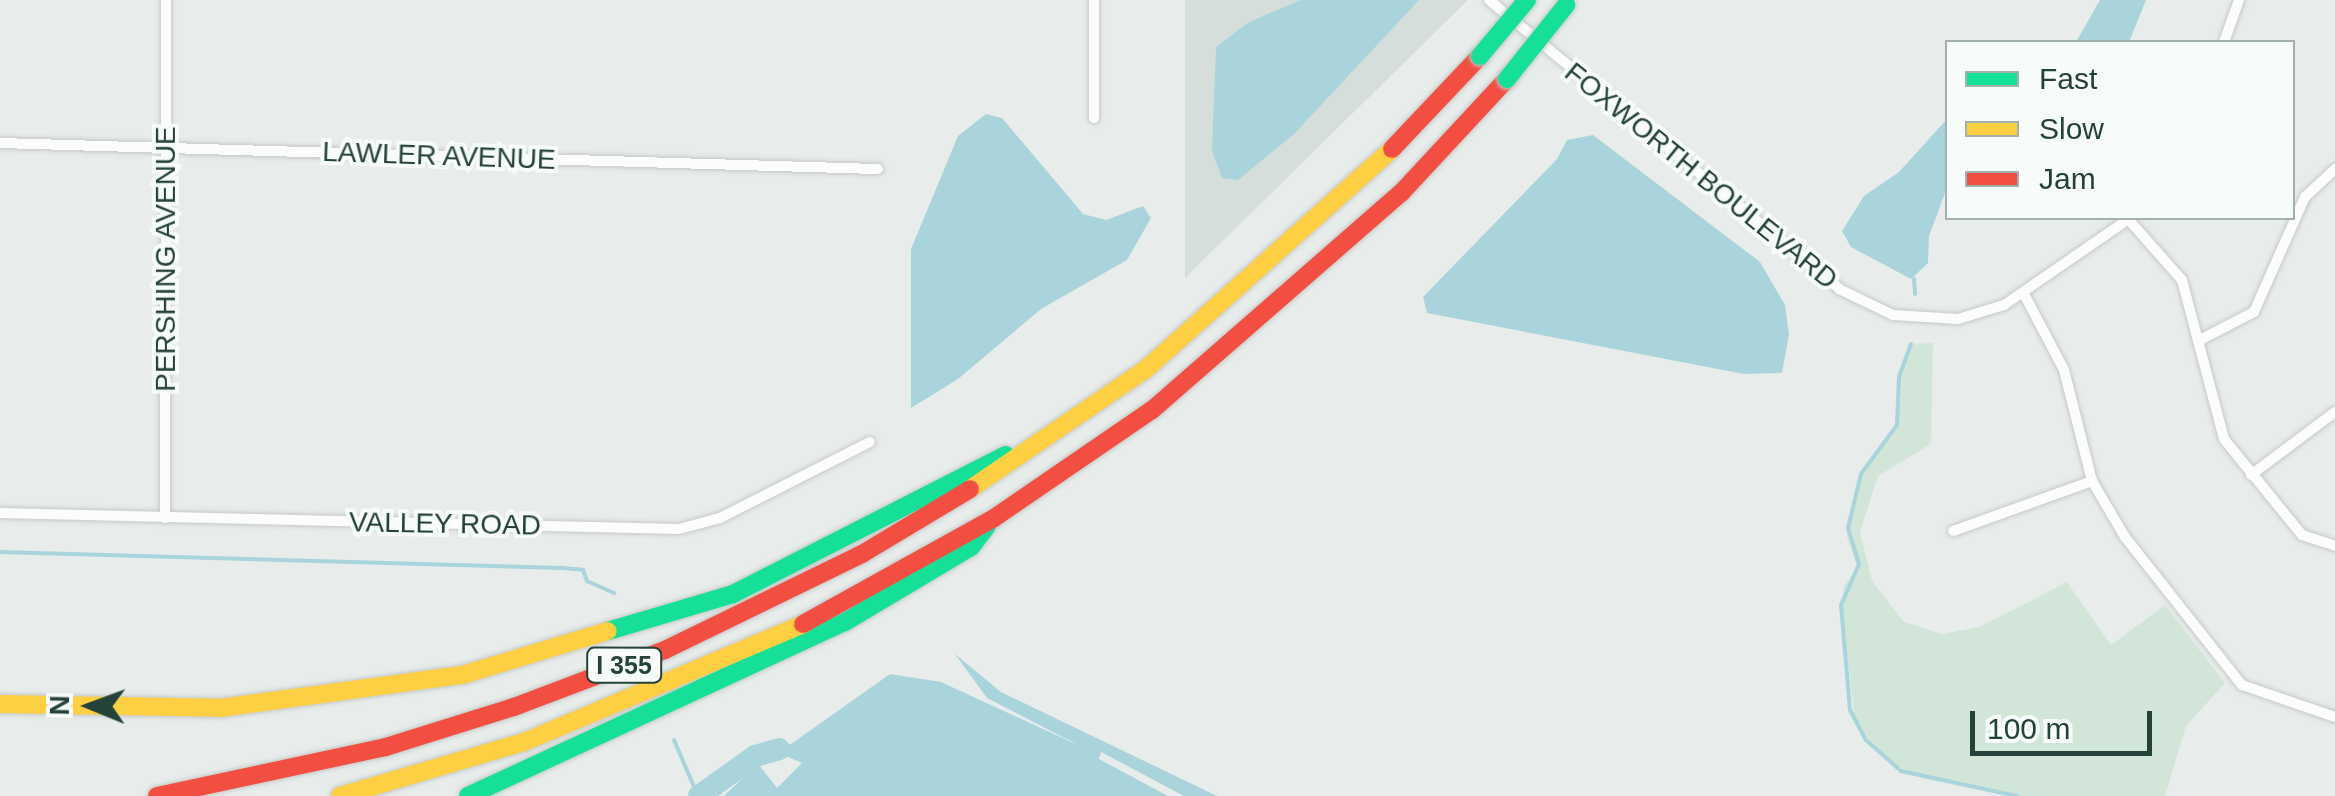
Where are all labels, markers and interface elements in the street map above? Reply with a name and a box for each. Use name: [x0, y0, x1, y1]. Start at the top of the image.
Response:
legend: [1945, 40, 2295, 220]
street label: FOXWORTH BOULEVARD: [1558, 56, 1844, 296]
text: Fast: [2039, 62, 2097, 95]
text: Slow: [2039, 112, 2104, 145]
street label: PERSHING AVENUE: [149, 125, 183, 393]
street label: LAWLER AVENUE: [321, 135, 557, 177]
text: Jam: [2039, 162, 2096, 195]
street label: VALLEY ROAD: [348, 506, 542, 542]
road number: I 355: [584, 645, 664, 685]
north arrow: [40, 656, 140, 756]
scale bar: [1975, 691, 2158, 753]
text: N: [44, 695, 75, 716]
text: 100 m: [1987, 712, 2070, 745]

